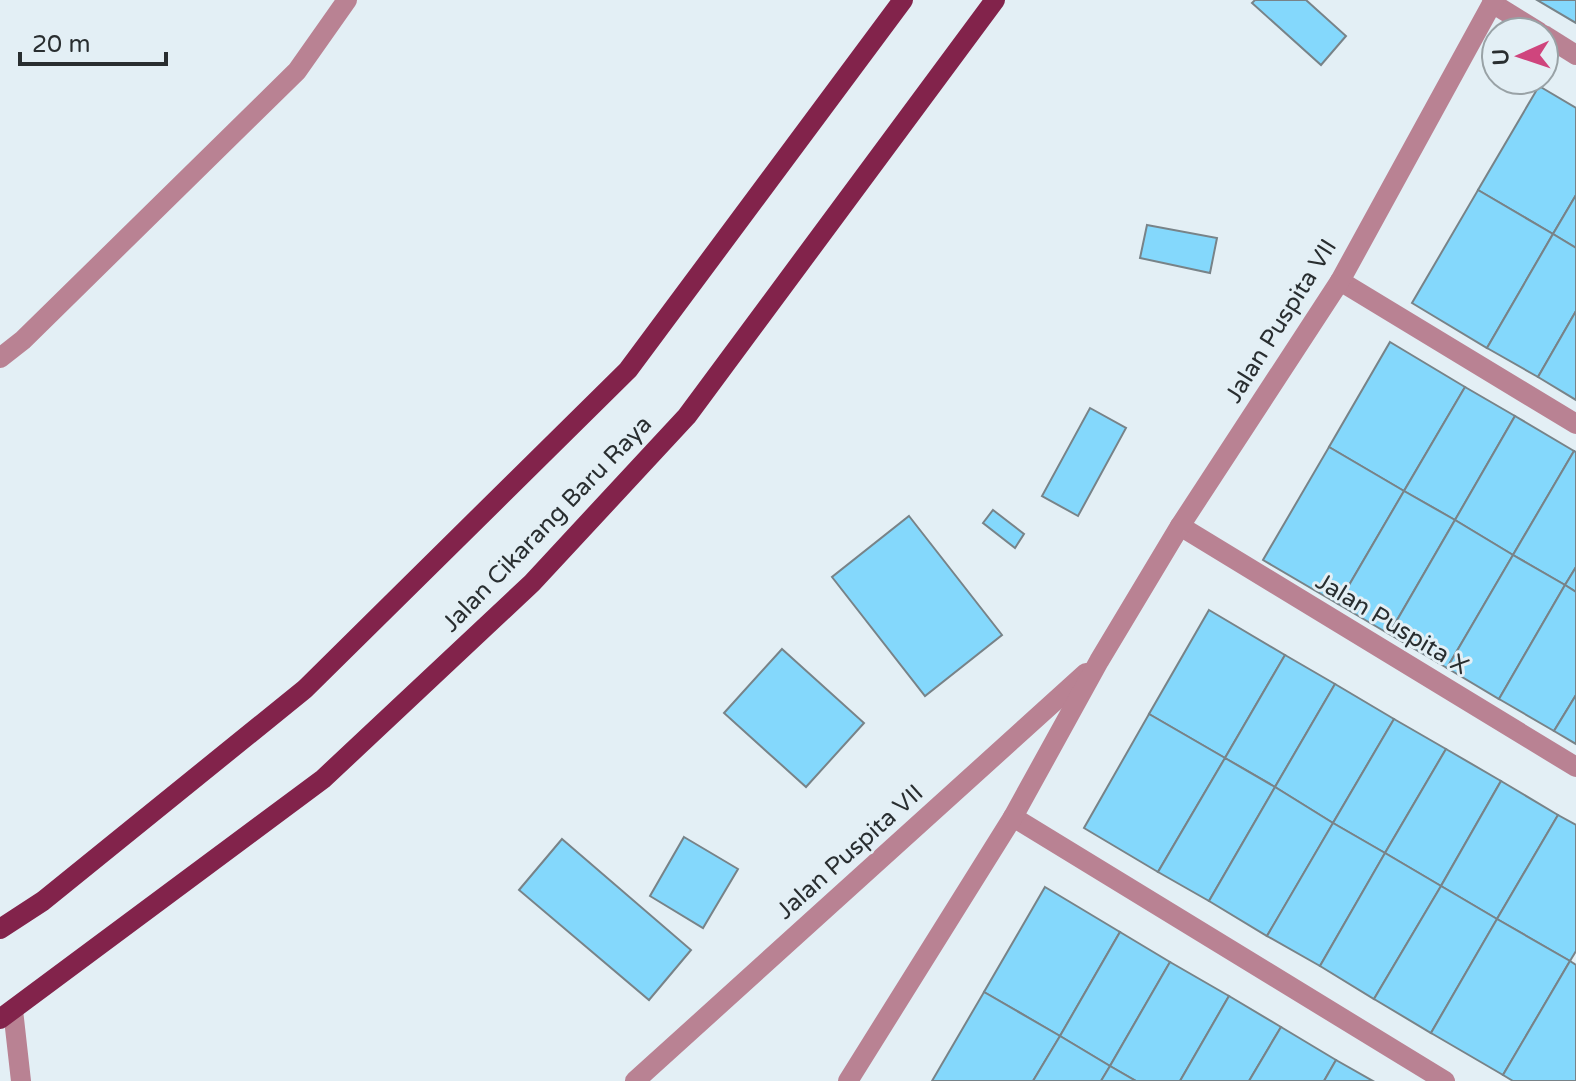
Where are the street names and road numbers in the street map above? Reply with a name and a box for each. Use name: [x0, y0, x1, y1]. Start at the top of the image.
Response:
street label: Jalan Puspita VII: [1219, 234, 1343, 408]
street label: Jalan Cikarang Baru Raya: [436, 410, 658, 638]
street label: Jalan Puspita X: [1310, 567, 1474, 681]
street label: Jalan Puspita VII: [771, 779, 929, 925]

